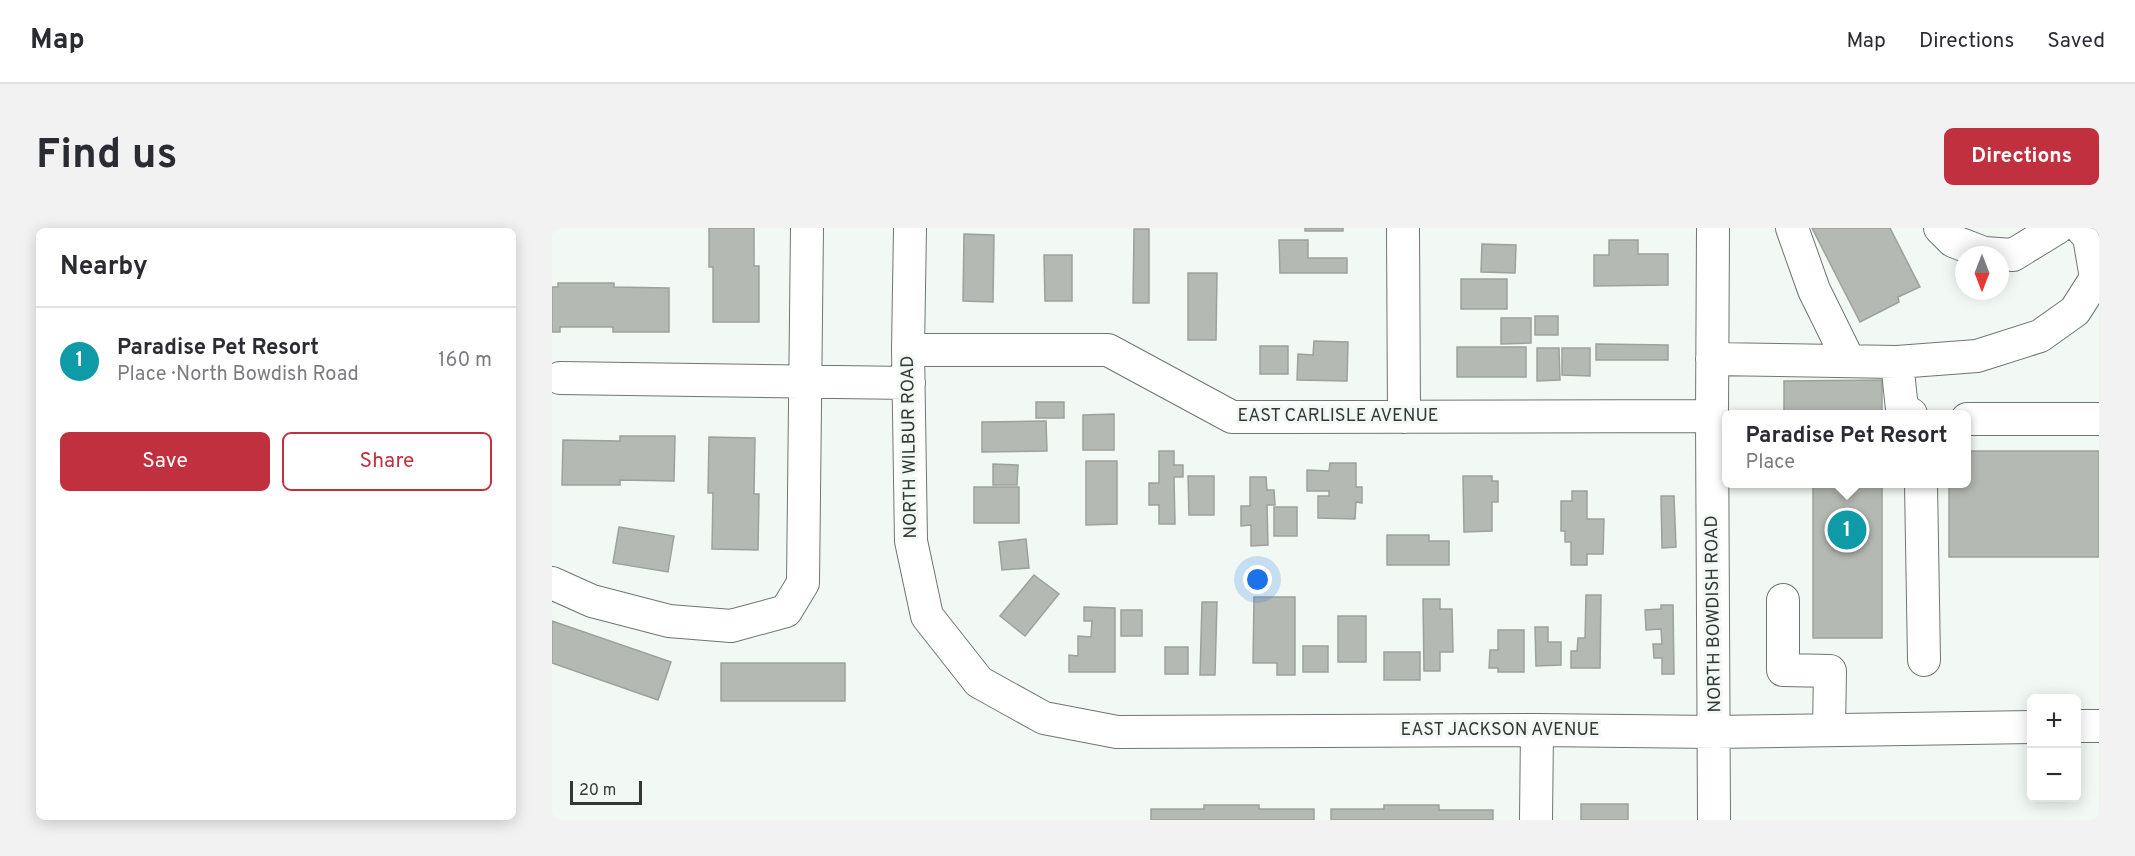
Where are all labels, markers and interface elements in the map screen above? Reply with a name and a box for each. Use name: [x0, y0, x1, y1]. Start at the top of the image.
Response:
text: Map: [30, 23, 85, 59]
text: Map: [1846, 28, 1886, 55]
text: Directions: [1919, 28, 2014, 55]
text: Saved: [2047, 28, 2105, 55]
button: Directions: [1944, 128, 2099, 185]
text: Find us: [36, 130, 177, 183]
north arrow: [1955, 246, 2009, 300]
text: Nearby: [60, 251, 148, 284]
text: Paradise Pet Resort: [117, 335, 319, 362]
text: 1: [76, 348, 84, 374]
text: 160 m: [438, 348, 492, 374]
street label: NORTH WILBUR ROAD: [897, 355, 923, 539]
text: Place · North Bowdish Road: [117, 362, 359, 388]
street label: EAST CARLISLE AVENUE: [1237, 405, 1439, 428]
popup: [1722, 410, 1971, 488]
text: Paradise Pet Resort: [1746, 423, 1947, 450]
button: Save: [60, 432, 270, 491]
button: Share: [282, 432, 492, 491]
text: Place: [1746, 450, 1795, 476]
pin: 1: [1828, 508, 1866, 552]
street label: NORTH BOWDISH ROAD: [1701, 515, 1727, 713]
your location: [1243, 565, 1272, 594]
map controls: [2027, 694, 2081, 802]
button: +: [2027, 694, 2081, 748]
street label: EAST JACKSON AVENUE: [1400, 719, 1600, 742]
button: −: [2027, 748, 2081, 802]
scale bar: [570, 778, 642, 806]
text: 20 m: [579, 781, 616, 801]

